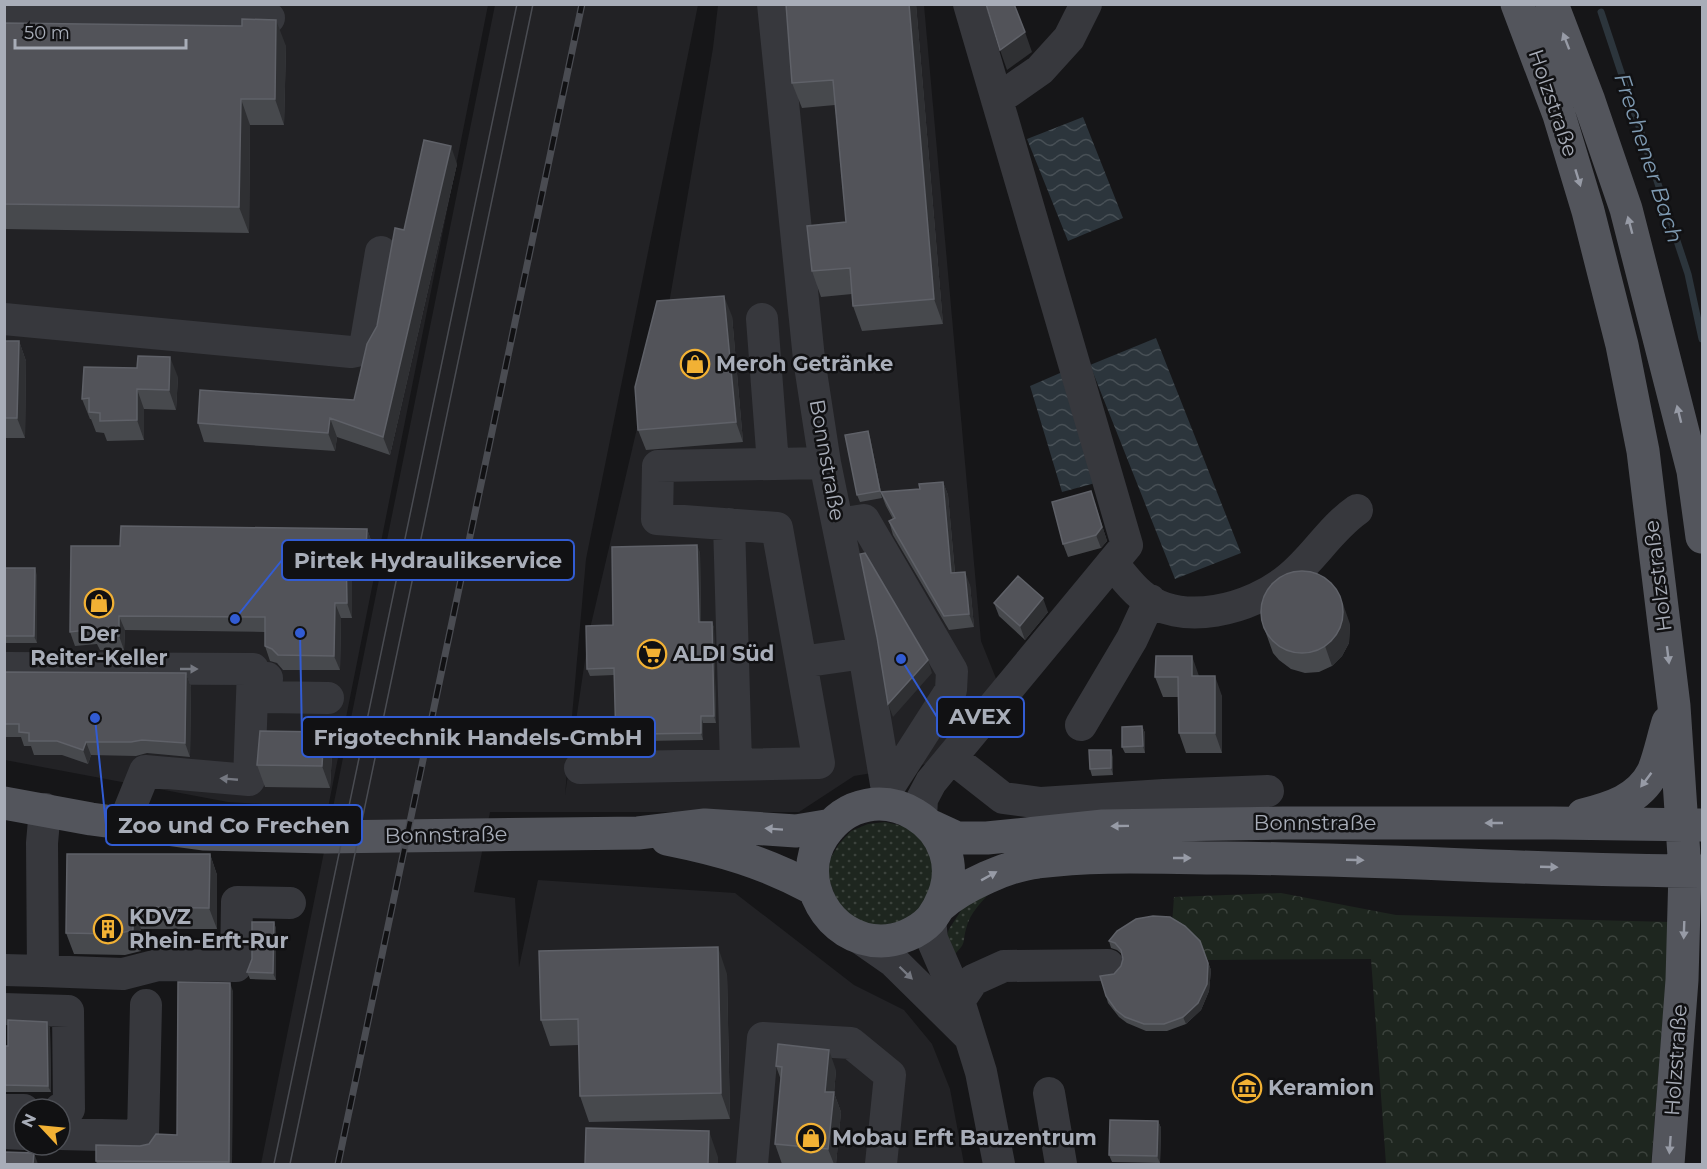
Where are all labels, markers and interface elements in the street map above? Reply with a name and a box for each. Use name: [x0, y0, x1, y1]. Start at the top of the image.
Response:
scale bar: [15, 12, 186, 50]
text: 50 m: [24, 22, 70, 44]
one-way arrow: [1561, 32, 1570, 50]
street label: Holzstraße: [1523, 46, 1584, 160]
water label: Frechener Bach: [1608, 70, 1689, 247]
one-way arrow: [1574, 169, 1583, 187]
one-way arrow: [1625, 216, 1635, 234]
shop icon: Meroh Getränke: [679, 348, 711, 380]
place label: Meroh Getränke: [716, 351, 893, 376]
street label: Bonnstraße: [805, 397, 850, 523]
one-way arrow: [1673, 405, 1683, 423]
street label: Holzstraße: [1638, 519, 1677, 633]
callout: Pirtek Hydraulikservice: [282, 540, 574, 580]
text: Pirtek Hydraulikservice: [294, 547, 562, 574]
shop icon: Der Reiter-Keller: [83, 587, 115, 619]
place label: Der Reiter-Keller: [30, 621, 168, 670]
supermarket icon: ALDI Süd: [636, 638, 668, 670]
place label: ALDI Süd: [672, 641, 774, 666]
one-way arrow: [1663, 645, 1672, 664]
one-way arrow: [179, 664, 198, 674]
callout: AVEX: [937, 697, 1024, 737]
text: AVEX: [948, 703, 1012, 730]
callout: Frigotechnik Handels-GmbH: [302, 717, 655, 757]
text: Frigotechnik Handels-GmbH: [314, 724, 642, 751]
one-way arrow: [1641, 773, 1653, 788]
one-way arrow: [220, 774, 239, 784]
callout: Zoo und Co Frechen: [106, 805, 362, 845]
street label: Bonnstraße: [1254, 810, 1376, 835]
text: Zoo und Co Frechen: [118, 812, 350, 839]
one-way arrow: [1485, 818, 1504, 828]
street label: Bonnstraße: [384, 821, 508, 848]
one-way arrow: [1110, 821, 1129, 830]
one-way arrow: [764, 825, 783, 834]
one-way arrow: [1172, 853, 1191, 863]
one-way arrow: [1345, 856, 1364, 865]
one-way arrow: [1540, 862, 1559, 871]
one-way arrow: [981, 871, 998, 881]
place label: KDVZ Rhein-Erft-Rur: [129, 904, 288, 953]
building icon: KDVZ Rhein-Erft-Rur: [92, 913, 124, 945]
one-way arrow: [1680, 920, 1689, 939]
one-way arrow: [898, 966, 913, 979]
street label: Holzstraße: [1659, 1003, 1692, 1117]
museum icon: Keramion: [1231, 1072, 1263, 1104]
place label: Keramion: [1268, 1075, 1374, 1100]
north arrow: [12, 1097, 72, 1157]
text: N: [18, 1111, 40, 1131]
shop icon: Mobau Erft Bauzentrum: [795, 1122, 827, 1154]
place label: Mobau Erft Bauzentrum: [832, 1125, 1097, 1150]
one-way arrow: [1665, 1136, 1675, 1155]

